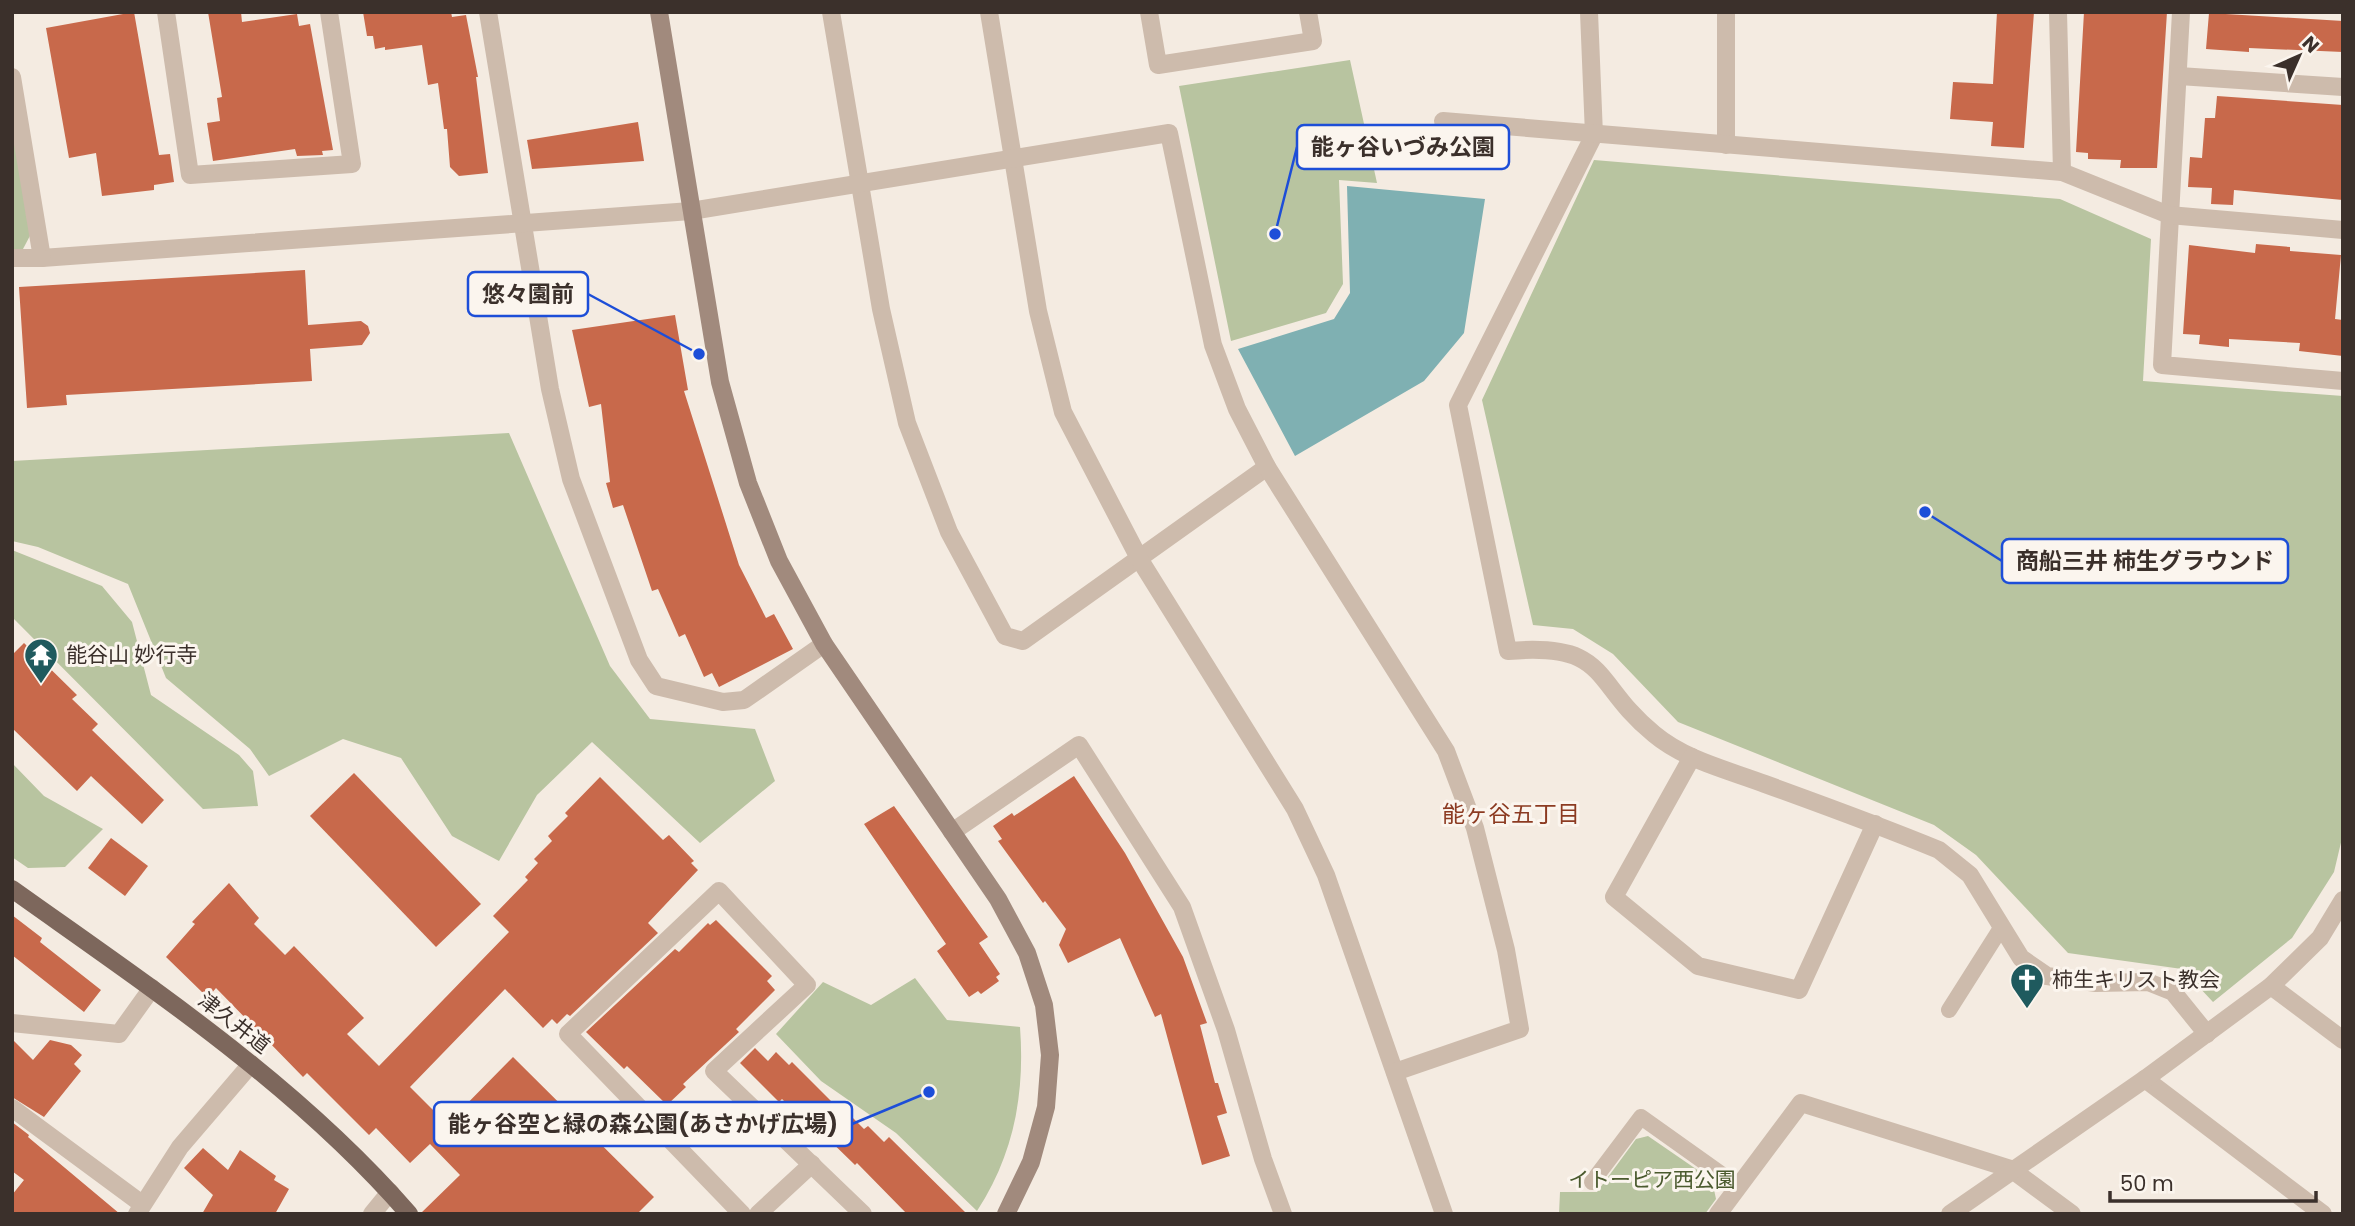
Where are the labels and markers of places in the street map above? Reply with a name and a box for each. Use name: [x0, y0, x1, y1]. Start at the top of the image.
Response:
callout: 能ヶ谷いづみ公園: [1297, 125, 1509, 169]
callout: 悠々園前: [468, 272, 588, 316]
callout: 商船三井 柿生グラウンド: [2002, 539, 2288, 583]
temple icon: 能谷山 妙行寺: [22, 636, 60, 685]
place label: 能谷山 妙行寺: [66, 640, 198, 669]
church icon: 柿生キリスト教会: [2008, 961, 2046, 1010]
place label: 柿生キリスト教会: [2052, 965, 2220, 994]
callout: 能ヶ谷空と緑の森公園(あさかげ広場): [434, 1102, 852, 1146]

